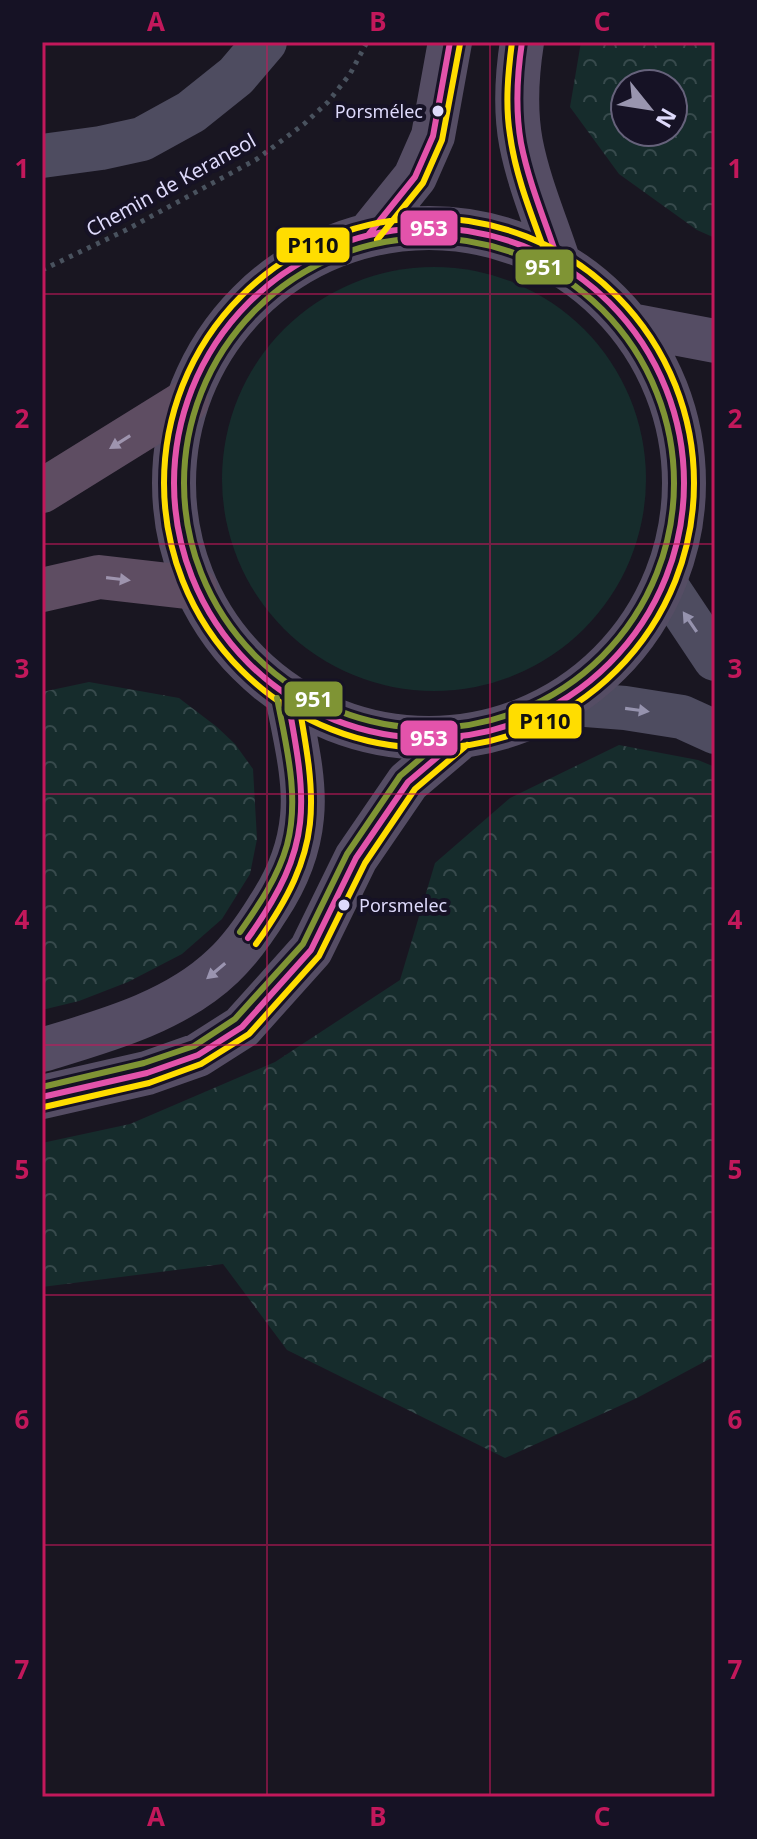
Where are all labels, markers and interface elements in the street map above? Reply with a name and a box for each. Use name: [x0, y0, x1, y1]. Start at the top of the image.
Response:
text: A: [147, 3, 165, 39]
text: B: [369, 3, 387, 39]
text: C: [594, 3, 610, 39]
north arrow: [609, 68, 689, 148]
place label: Porsmélec: [335, 99, 423, 123]
marker: Porsmélec: [430, 103, 446, 119]
text: N: [650, 103, 685, 134]
street label: Chemin de Keraneol: [81, 127, 260, 242]
text: 1: [15, 150, 29, 186]
text: 1: [728, 150, 742, 186]
line badge: 953: [399, 209, 459, 247]
text: 953: [410, 212, 448, 242]
line badge: P110: [275, 226, 351, 264]
text: P110: [287, 229, 339, 259]
line badge: 951: [514, 248, 575, 286]
text: 951: [525, 251, 563, 281]
text: 2: [15, 400, 30, 436]
text: 2: [728, 400, 743, 436]
one-way arrow: [109, 435, 131, 449]
one-way arrow: [106, 573, 131, 586]
one-way arrow: [683, 611, 698, 632]
text: 3: [15, 650, 29, 686]
text: 3: [728, 650, 742, 686]
line badge: 951: [283, 680, 344, 718]
text: 951: [295, 683, 333, 713]
line badge: P110: [507, 702, 583, 740]
one-way arrow: [625, 704, 650, 717]
text: P110: [519, 705, 571, 735]
line badge: 953: [399, 719, 459, 757]
text: 953: [410, 722, 448, 752]
place label: Porsmelec: [359, 893, 448, 917]
marker: Porsmelec: [336, 897, 352, 913]
text: 4: [15, 901, 30, 937]
text: 4: [728, 901, 743, 937]
one-way arrow: [207, 962, 227, 979]
text: 5: [15, 1151, 29, 1187]
text: 5: [728, 1151, 742, 1187]
text: 6: [15, 1401, 30, 1437]
text: 6: [728, 1401, 743, 1437]
text: 7: [15, 1651, 30, 1687]
text: 7: [728, 1651, 743, 1687]
text: A: [147, 1798, 165, 1834]
text: B: [369, 1798, 387, 1834]
text: C: [594, 1798, 610, 1834]

